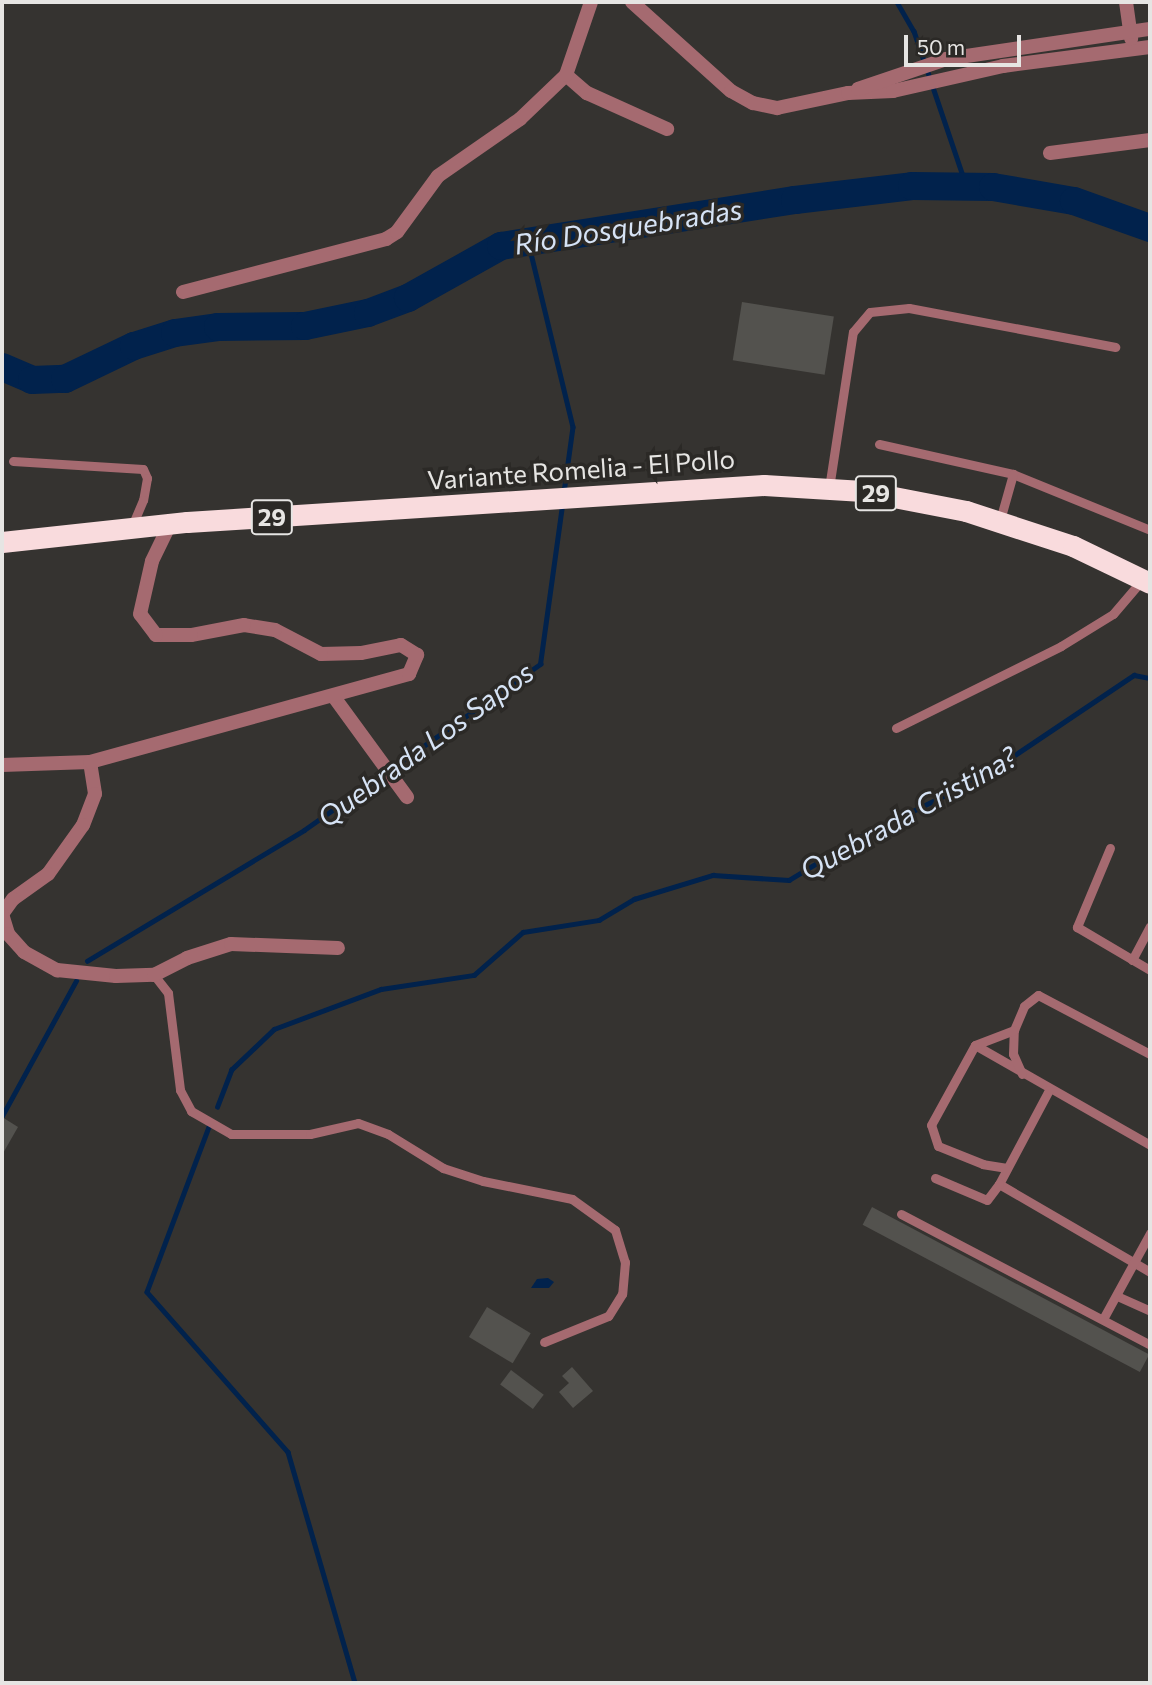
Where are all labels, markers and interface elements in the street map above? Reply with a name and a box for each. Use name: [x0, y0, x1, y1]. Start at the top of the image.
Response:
scale bar: [907, 21, 1024, 65]
text: 50 m: [917, 34, 965, 59]
water label: Río Dosquebradas: [512, 191, 744, 261]
street label: Variante Romelia - El Pollo: [426, 443, 736, 495]
road number: 29: [853, 472, 899, 514]
road number: 29: [249, 496, 295, 538]
water label: Quebrada Los Sapos: [310, 654, 540, 834]
water label: Quebrada Cristina?: [794, 739, 1022, 887]

